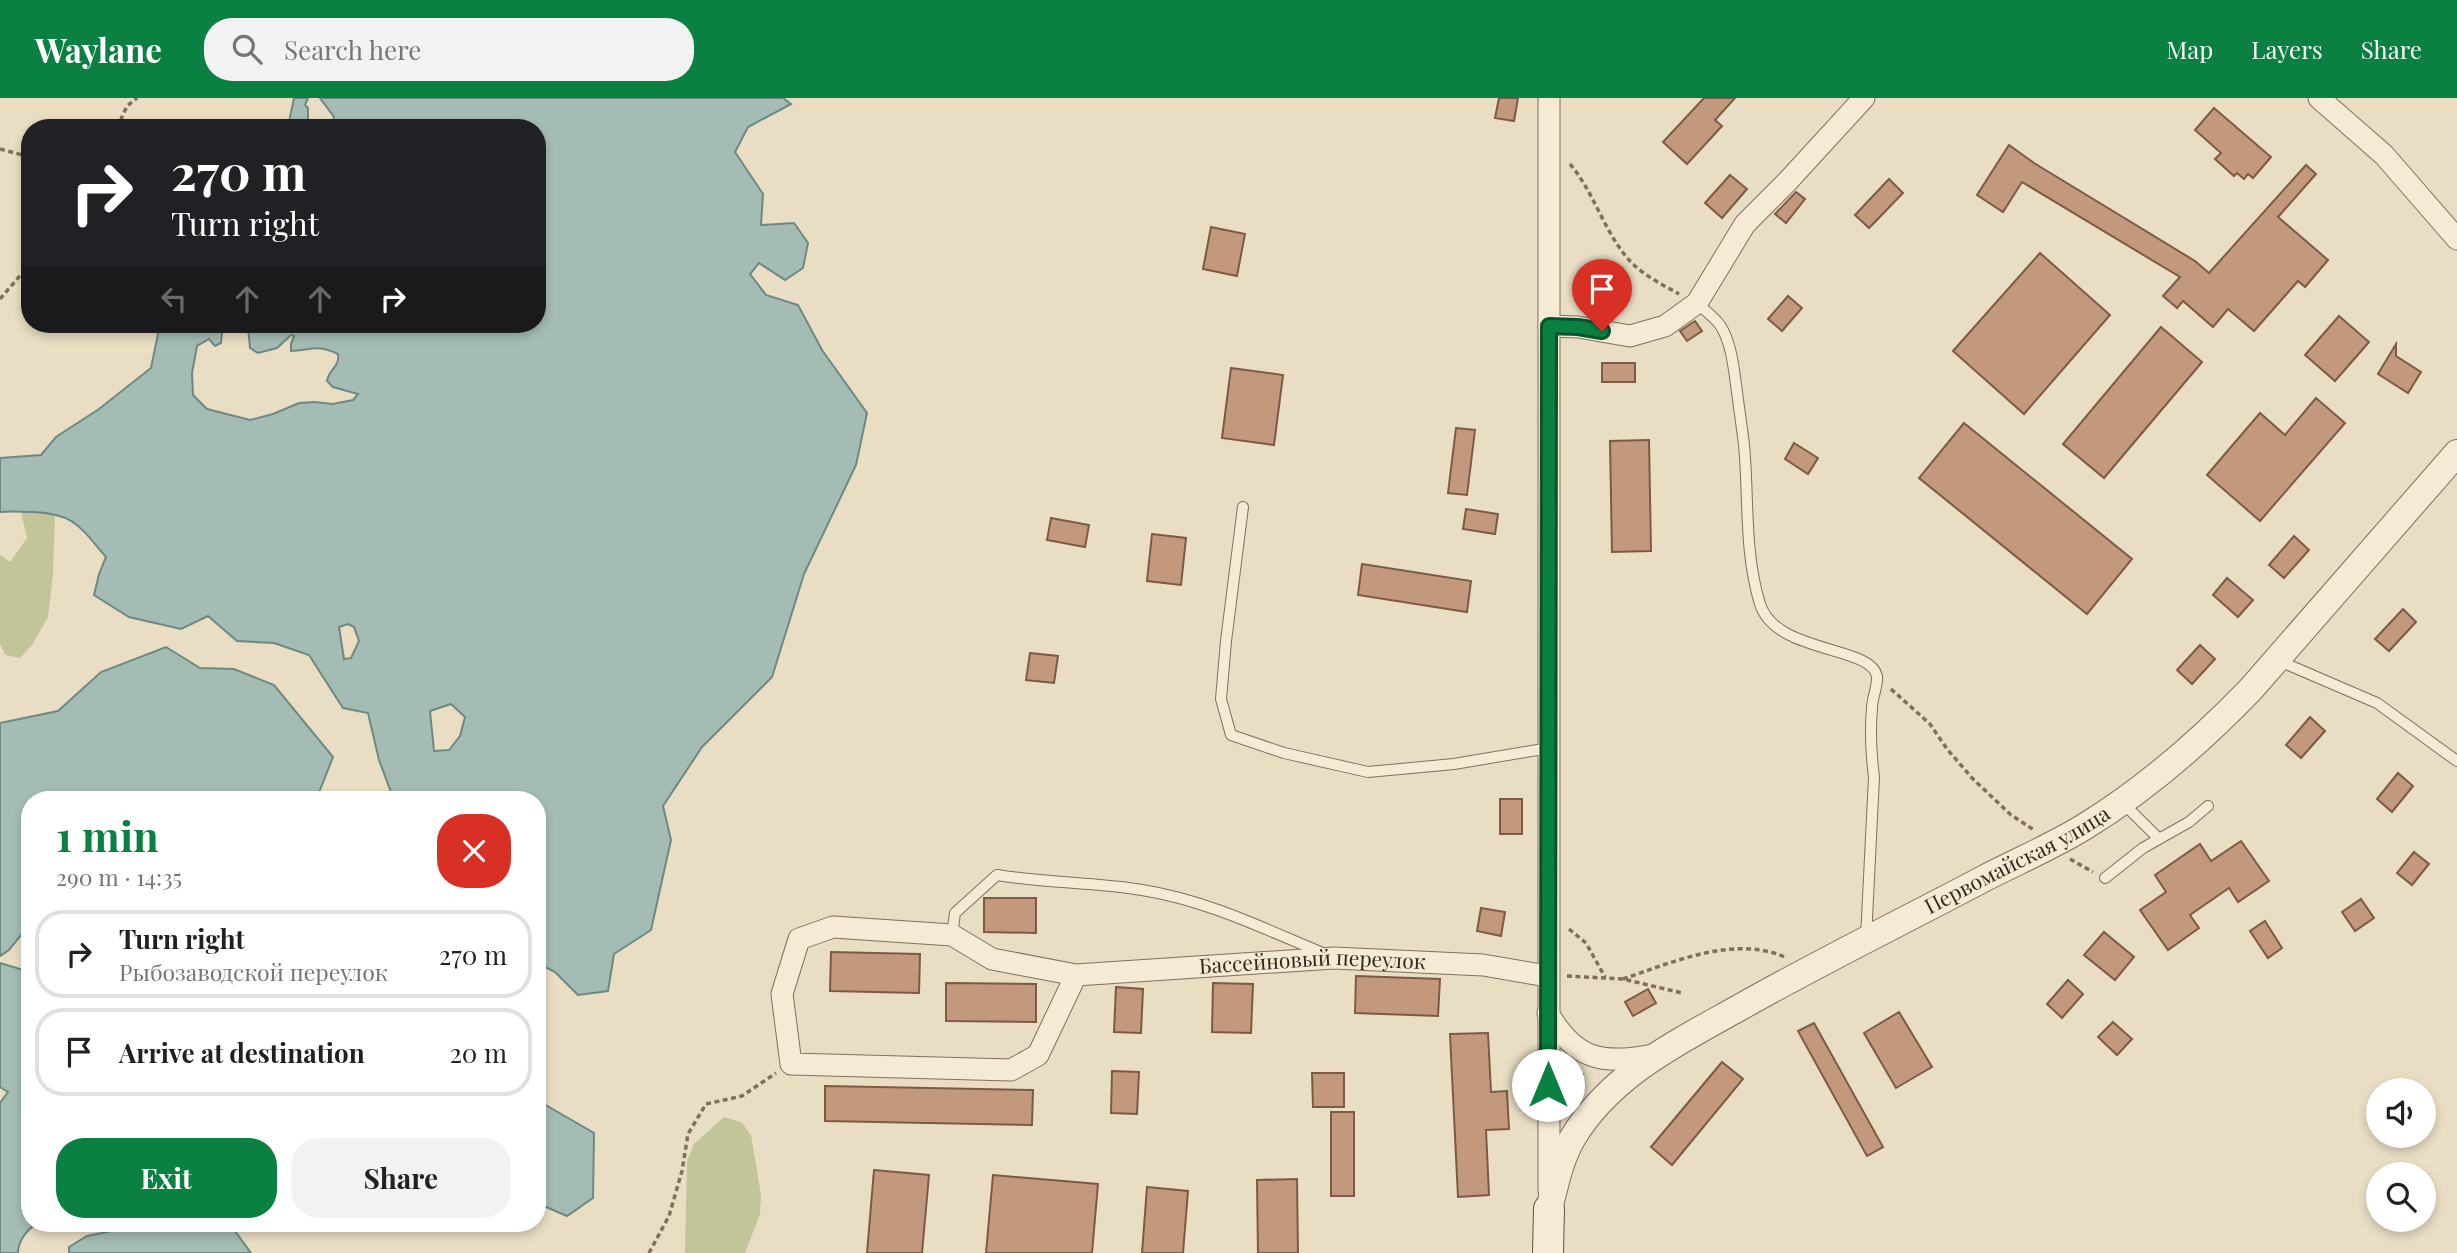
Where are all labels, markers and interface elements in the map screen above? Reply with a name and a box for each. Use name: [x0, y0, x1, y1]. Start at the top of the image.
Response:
search box: [204, 18, 694, 81]
text: Waylane: [35, 27, 162, 71]
icon: search: [228, 30, 266, 68]
text: Search here: [284, 32, 421, 67]
text: Map: [2167, 33, 2213, 65]
text: Layers: [2251, 33, 2323, 65]
text: Share: [2361, 33, 2422, 65]
text: 270 m: [171, 138, 306, 203]
icon: right: [56, 147, 147, 238]
text: Turn right: [171, 201, 319, 244]
pin: [1572, 259, 1632, 331]
icon: arrive: [1583, 270, 1621, 308]
icon: left: [155, 280, 193, 318]
icon: ahead: [228, 280, 266, 318]
icon: ahead: [301, 280, 339, 318]
icon: right: [374, 280, 412, 318]
street label: Первомайская улица: [1919, 798, 2115, 919]
text: 1 min: [56, 807, 159, 863]
button: close: [437, 814, 511, 888]
text: 290 m · 14:35: [56, 861, 182, 892]
text: Turn right: [119, 921, 245, 956]
icon: right: [60, 935, 98, 973]
text: 270 m: [439, 937, 507, 972]
street label: Бассейновый переулок: [1198, 942, 1427, 979]
text: Рыбозаводской переулок: [119, 956, 388, 987]
icon: arrive: [60, 1033, 98, 1071]
text: Arrive at destination: [119, 1035, 365, 1070]
text: 20 m: [449, 1035, 507, 1070]
position arrow: [1511, 1048, 1585, 1122]
map controls: [2366, 1078, 2436, 1232]
button: sound: [2366, 1078, 2436, 1148]
button: Exit: [56, 1138, 277, 1218]
button: Share: [291, 1138, 511, 1218]
button: search: [2366, 1162, 2436, 1232]

